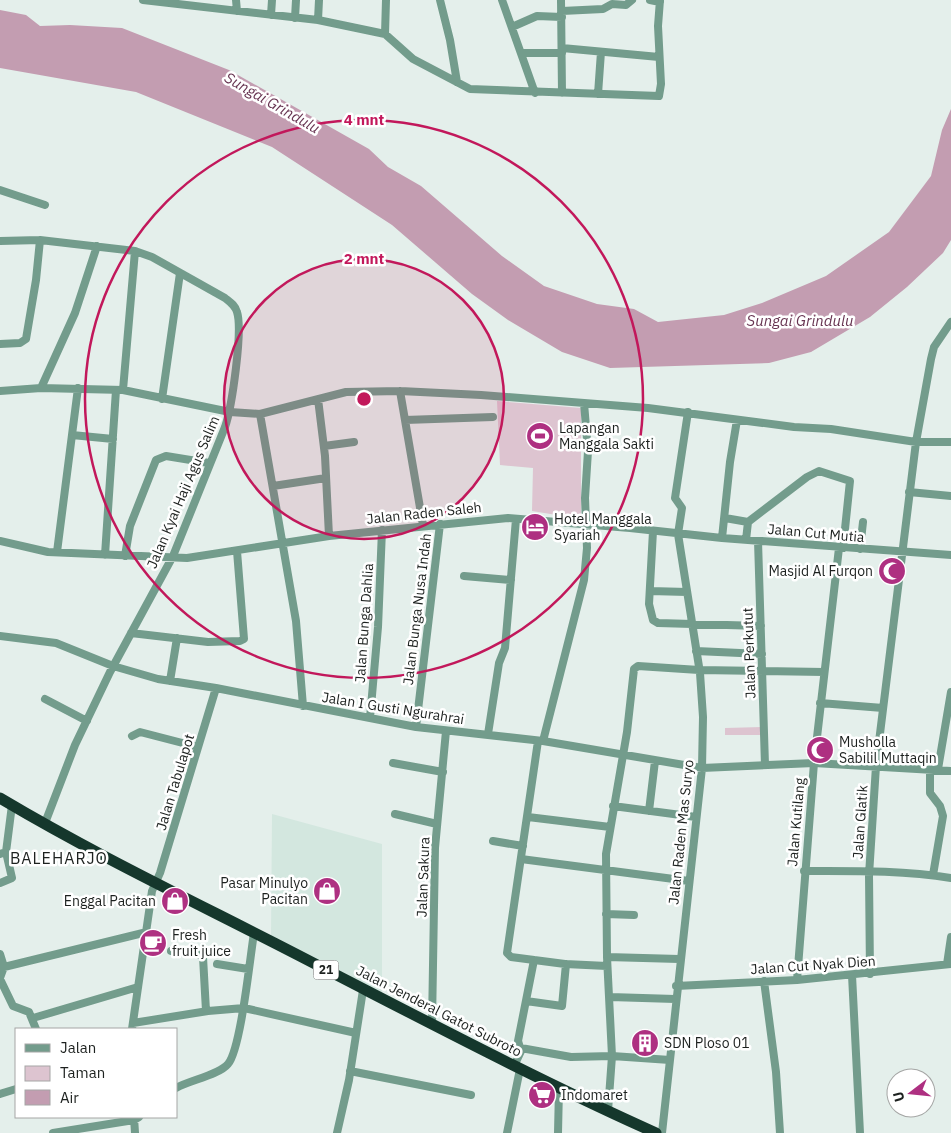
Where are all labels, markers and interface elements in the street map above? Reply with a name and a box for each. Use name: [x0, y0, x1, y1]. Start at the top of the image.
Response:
water label: Sungai Grindulu: [221, 68, 323, 137]
text: 4 mnt: [344, 110, 385, 129]
text: 2 mnt: [344, 249, 385, 268]
water label: Sungai Grindulu: [747, 311, 853, 330]
centre of rings: [355, 390, 373, 408]
street label: Jalan Kyai Haji Agus Salim: [143, 413, 223, 571]
place label: Lapangan Manggala Sakti: [559, 419, 654, 453]
sports icon: Lapangan Manggala Sakti: [525, 421, 555, 451]
street label: Jalan Raden Saleh: [366, 498, 482, 528]
place label: Hotel Manggala Syariah: [554, 510, 652, 544]
hotel icon: Hotel Manggala Syariah: [520, 512, 550, 542]
street label: Jalan Cut Mutia: [767, 520, 866, 546]
street label: Jalan Bunga Nusa Indah: [399, 532, 435, 686]
mosque icon: Masjid Al Furqon: [877, 556, 907, 586]
street label: Jalan Bunga Dahlia: [351, 562, 377, 683]
place label: Masjid Al Furqon: [768, 562, 873, 580]
street label: Jalan Perkutut: [738, 607, 760, 699]
street label: Jalan I Gusti Ngurahrai: [321, 688, 465, 728]
street label: Jalan Tabulapot: [152, 732, 198, 832]
place label: Musholla Sabilil Muttaqin: [839, 733, 937, 767]
mosque icon: Musholla Sabilil Muttaqin: [805, 735, 835, 765]
street label: Jalan Raden Mas Suryo: [664, 759, 698, 905]
street label: Jalan Kutilang: [783, 776, 809, 867]
street label: Jalan Glatik: [848, 784, 872, 860]
street label: Jalan Sakura: [413, 836, 433, 918]
district label: BALEHARJO: [10, 848, 108, 868]
place label: Pasar Minulyo Pacitan: [220, 874, 308, 908]
shop icon: Pasar Minulyo Pacitan: [312, 876, 342, 906]
shop icon: Enggal Pacitan: [160, 886, 190, 916]
place label: Enggal Pacitan: [64, 892, 156, 910]
place label: Fresh fruit juice: [172, 926, 231, 960]
cafe icon: Fresh fruit juice: [138, 928, 168, 958]
street label: Jalan Cut Nyak Dien: [750, 952, 876, 978]
road number: 21: [314, 960, 338, 980]
street label: Jalan Jenderal Gatot Subroto: [353, 961, 525, 1061]
legend: [15, 1028, 178, 1118]
building icon: SDN Ploso 01: [630, 1028, 660, 1058]
place label: SDN Ploso 01: [664, 1034, 750, 1052]
text: Jalan: [60, 1038, 96, 1057]
text: Taman: [60, 1063, 105, 1082]
north arrow: [886, 1068, 936, 1118]
supermarket icon: Indomaret: [527, 1080, 557, 1110]
place label: Indomaret: [561, 1086, 628, 1104]
text: Air: [60, 1088, 79, 1107]
text: U: [889, 1089, 908, 1104]

